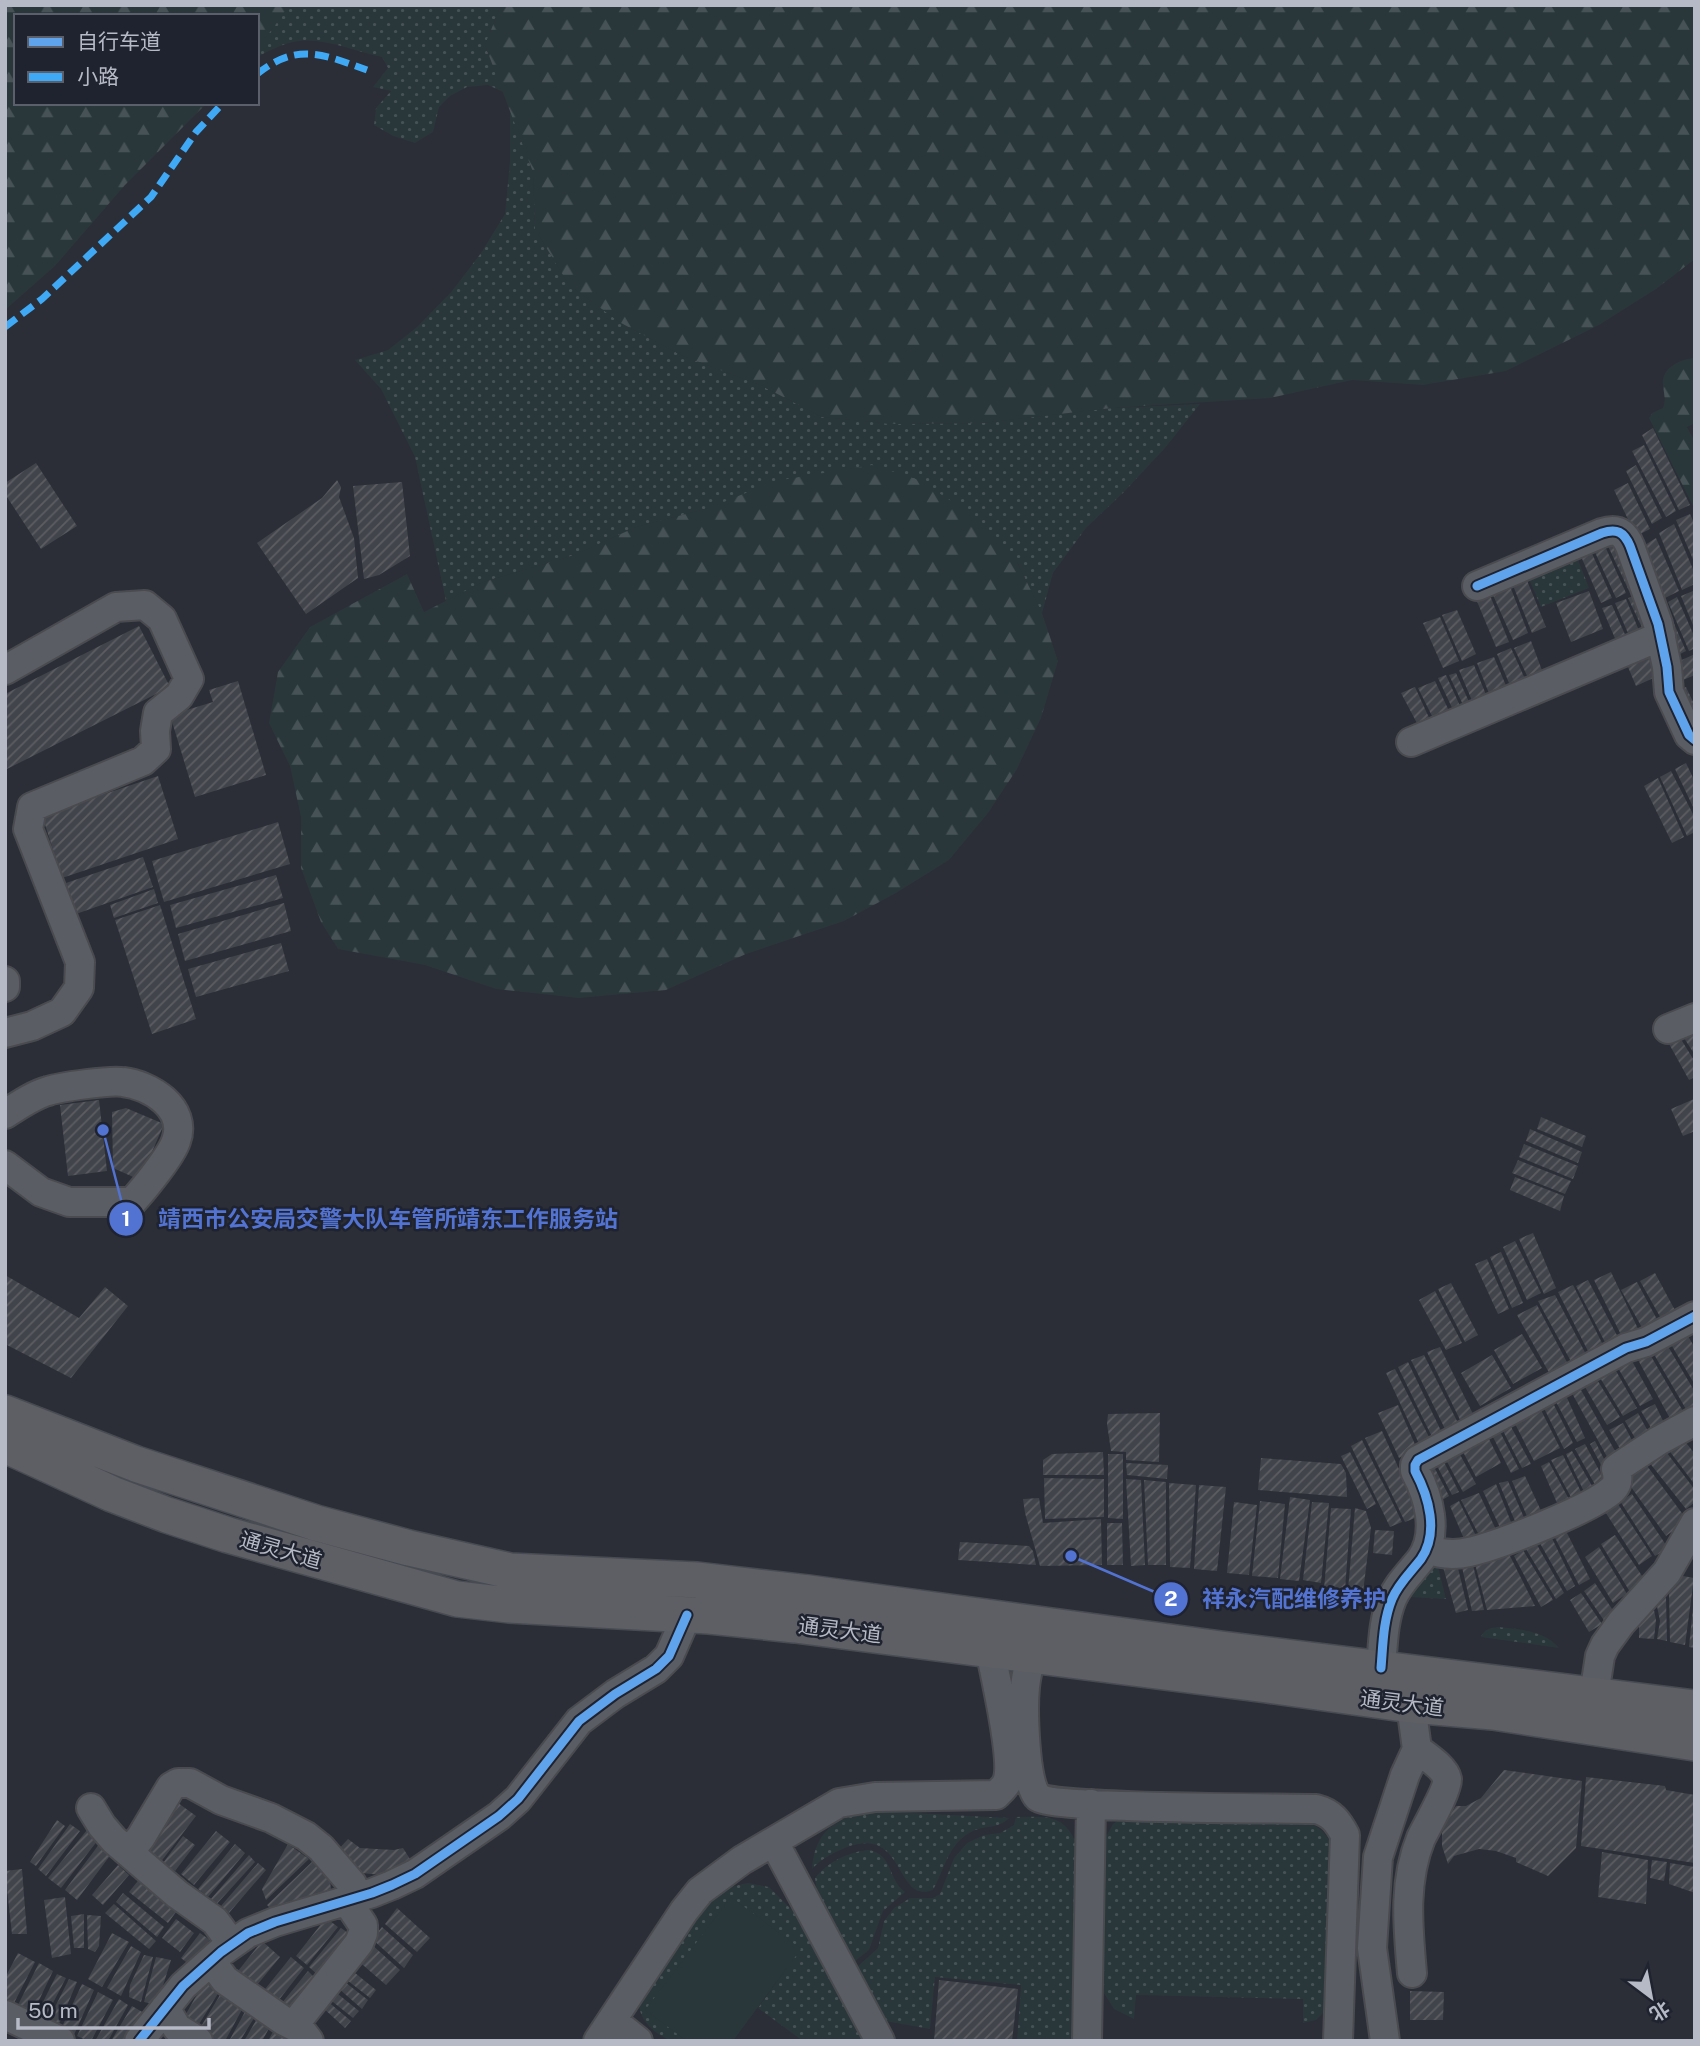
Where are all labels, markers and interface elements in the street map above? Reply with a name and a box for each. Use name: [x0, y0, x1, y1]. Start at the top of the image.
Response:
legend: [14, 14, 259, 105]
text: 自行车道: [77, 29, 161, 54]
text: 小路: [77, 64, 119, 89]
callout: 靖西市公安局交警大队车管所靖东工作服务站: [109, 1197, 632, 1241]
text: 靖西市公安局交警大队车管所靖东工作服务站: [158, 1205, 618, 1232]
text: 1: [122, 1206, 131, 1231]
street label: 通灵大道: [237, 1526, 325, 1574]
callout: 祥永汽配维修养护: [1153, 1577, 1400, 1621]
text: 祥永汽配维修养护: [1202, 1585, 1386, 1612]
text: 2: [1164, 1586, 1178, 1611]
street label: 通灵大道: [797, 1612, 883, 1648]
street label: 通灵大道: [1359, 1685, 1445, 1721]
north arrow: [1616, 1962, 1686, 2032]
scale bar: [18, 1986, 208, 2030]
text: 北: [1646, 1997, 1674, 2026]
text: 50 m: [28, 1998, 78, 2023]

